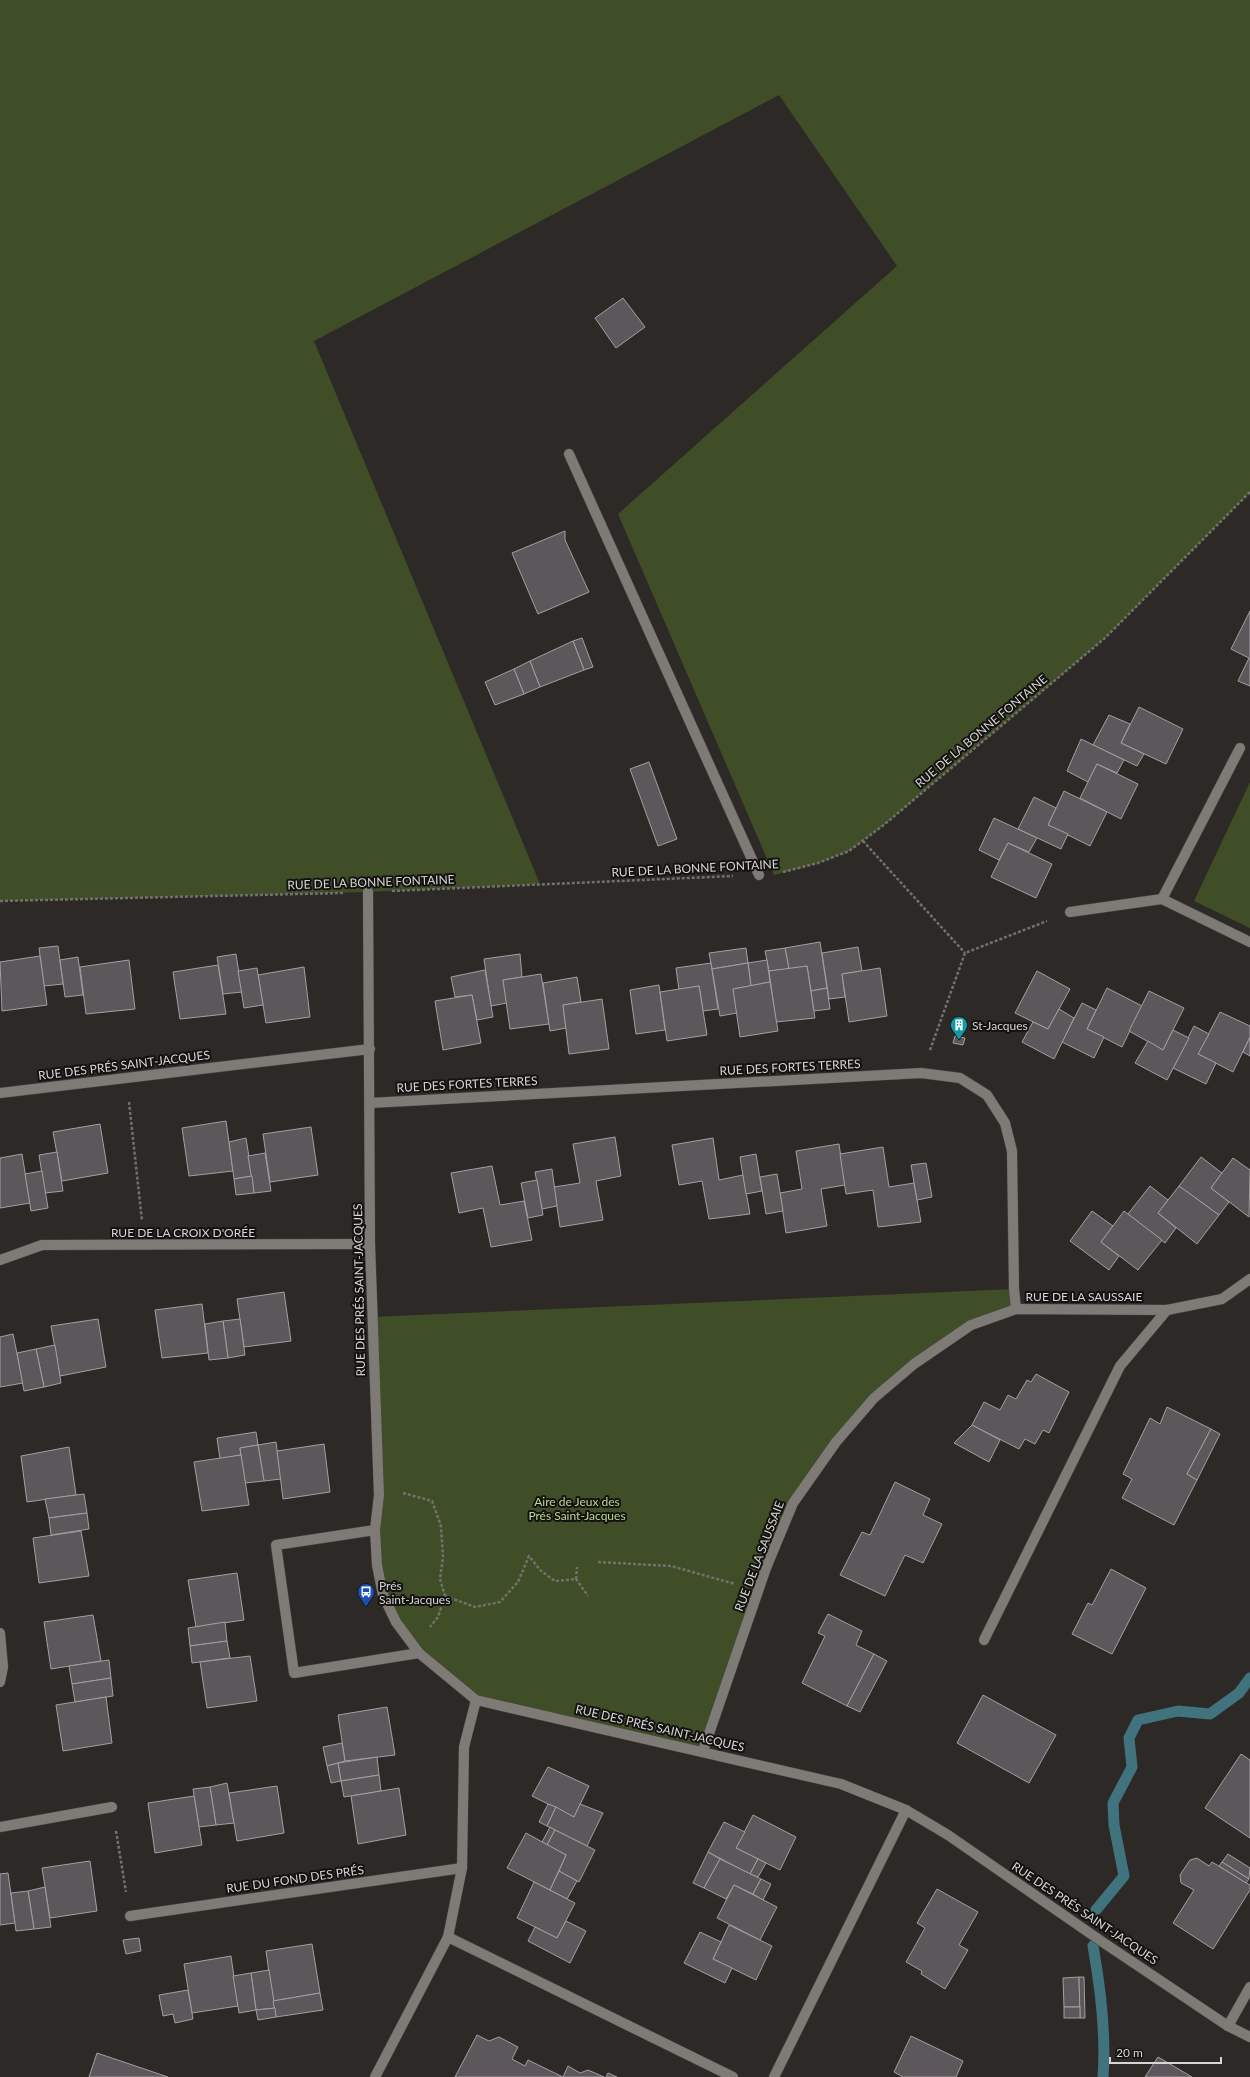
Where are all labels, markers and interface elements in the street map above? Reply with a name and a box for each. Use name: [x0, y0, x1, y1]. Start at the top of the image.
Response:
street label: RUE DE LA BONNE FONTAINE: [912, 671, 1050, 791]
street label: RUE DE LA BONNE FONTAINE: [611, 856, 779, 880]
street label: RUE DE LA BONNE FONTAINE: [287, 872, 455, 892]
building icon: St-Jacques: [949, 1015, 969, 1040]
place label: St-Jacques: [972, 1018, 1028, 1033]
street label: RUE DES PRÉS SAINT-JACQUES: [37, 1047, 211, 1083]
street label: RUE DES FORTES TERRES: [719, 1056, 861, 1078]
street label: RUE DES FORTES TERRES: [396, 1073, 538, 1095]
street label: RUE DES PRÉS SAINT-JACQUES: [350, 1203, 368, 1377]
street label: RUE DE LA CROIX D'ORÉE: [111, 1225, 255, 1240]
street label: RUE DE LA SAUSSAIE: [1026, 1289, 1142, 1304]
park label: Aire de Jeux des Prés Saint-Jacques: [528, 1494, 626, 1523]
street label: RUE DE LA SAUSSAIE: [731, 1499, 787, 1613]
place label: Prés Saint-Jacques: [379, 1578, 450, 1607]
bus stop icon: Prés Saint-Jacques: [356, 1582, 376, 1607]
street label: RUE DES PRÉS SAINT-JACQUES: [574, 1701, 746, 1755]
street label: RUE DES PRÉS SAINT-JACQUES: [1009, 1858, 1161, 1968]
street label: RUE DU FOND DES PRÉS: [225, 1862, 365, 1896]
scale bar: [1110, 2039, 1221, 2065]
text: 20 m: [1116, 2045, 1143, 2060]

